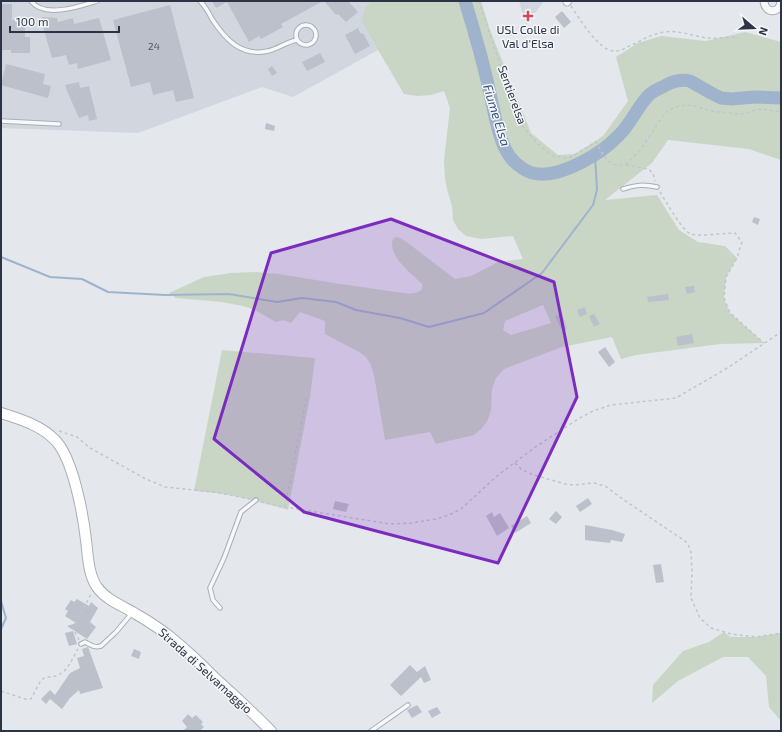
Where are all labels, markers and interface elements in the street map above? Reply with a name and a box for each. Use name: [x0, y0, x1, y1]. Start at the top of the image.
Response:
scale bar: [10, 8, 119, 34]
north arrow: [734, 8, 774, 48]
marker: USL Colle di Val d'Elsa: [522, 10, 534, 22]
text: 100 m: [16, 14, 48, 28]
place label: USL Colle di Val d'Elsa: [496, 22, 560, 50]
text: N: [756, 26, 771, 37]
house number: 24: [148, 40, 160, 52]
street label: Sentierelsa: [496, 63, 530, 126]
water label: Fiume Elsa: [480, 82, 514, 148]
street label: Strada di Selvamaggio: [156, 625, 255, 716]

